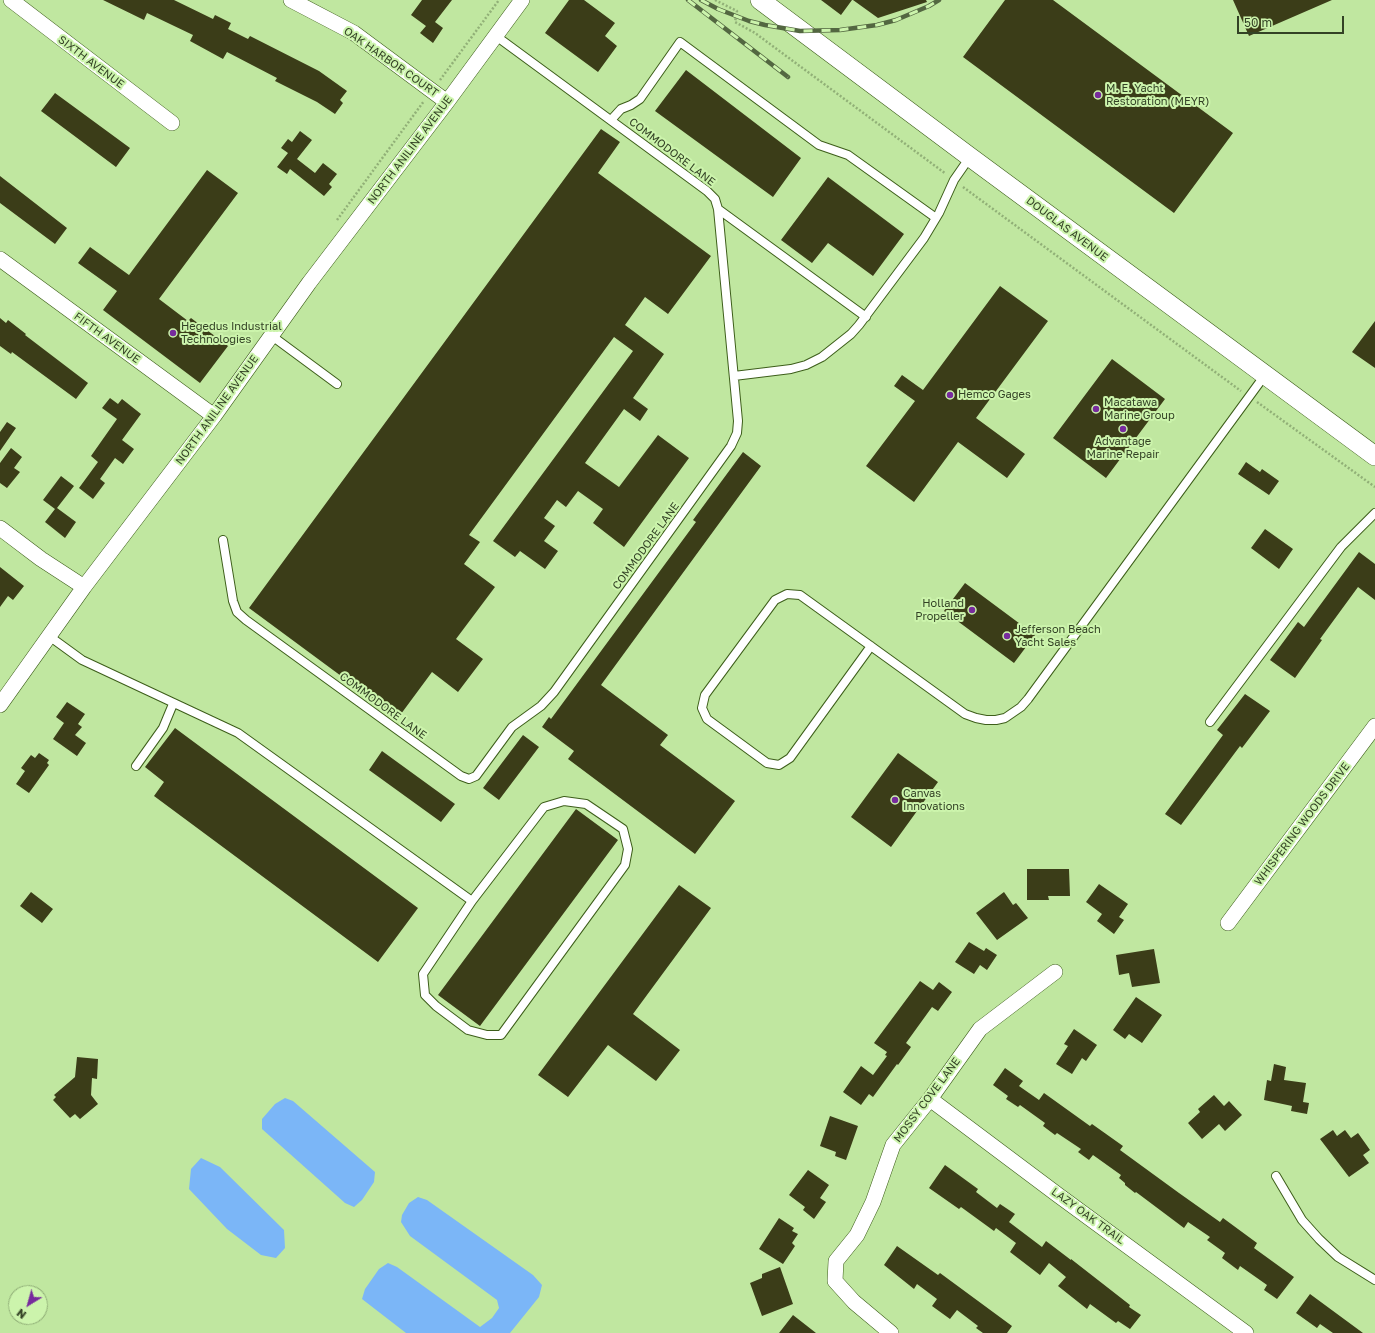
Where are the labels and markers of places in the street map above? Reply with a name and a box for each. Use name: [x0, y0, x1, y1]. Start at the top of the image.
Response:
place label: M. E. Yacht Restoration (MEYR): [1106, 82, 1209, 108]
marker: M. E. Yacht Restoration (MEYR): [1093, 90, 1103, 100]
place label: Hegedus Industrial Technologies: [181, 320, 282, 346]
marker: Hegedus Industrial Technologies: [168, 328, 178, 338]
place label: Hemco Gages: [958, 388, 1031, 402]
marker: Hemco Gages: [945, 390, 955, 400]
place label: Macatawa Marine Group: [1104, 396, 1175, 422]
marker: Macatawa Marine Group: [1091, 404, 1101, 414]
marker: Advantage Marine Repair: [1118, 424, 1128, 434]
place label: Advantage Marine Repair: [1087, 435, 1159, 461]
place label: Holland Propeller: [915, 597, 964, 623]
marker: Holland Propeller: [967, 605, 977, 615]
place label: Jefferson Beach Yacht Sales: [1015, 623, 1101, 649]
marker: Jefferson Beach Yacht Sales: [1002, 631, 1012, 641]
place label: Canvas Innovations: [903, 787, 965, 813]
marker: Canvas Innovations: [890, 795, 900, 805]

